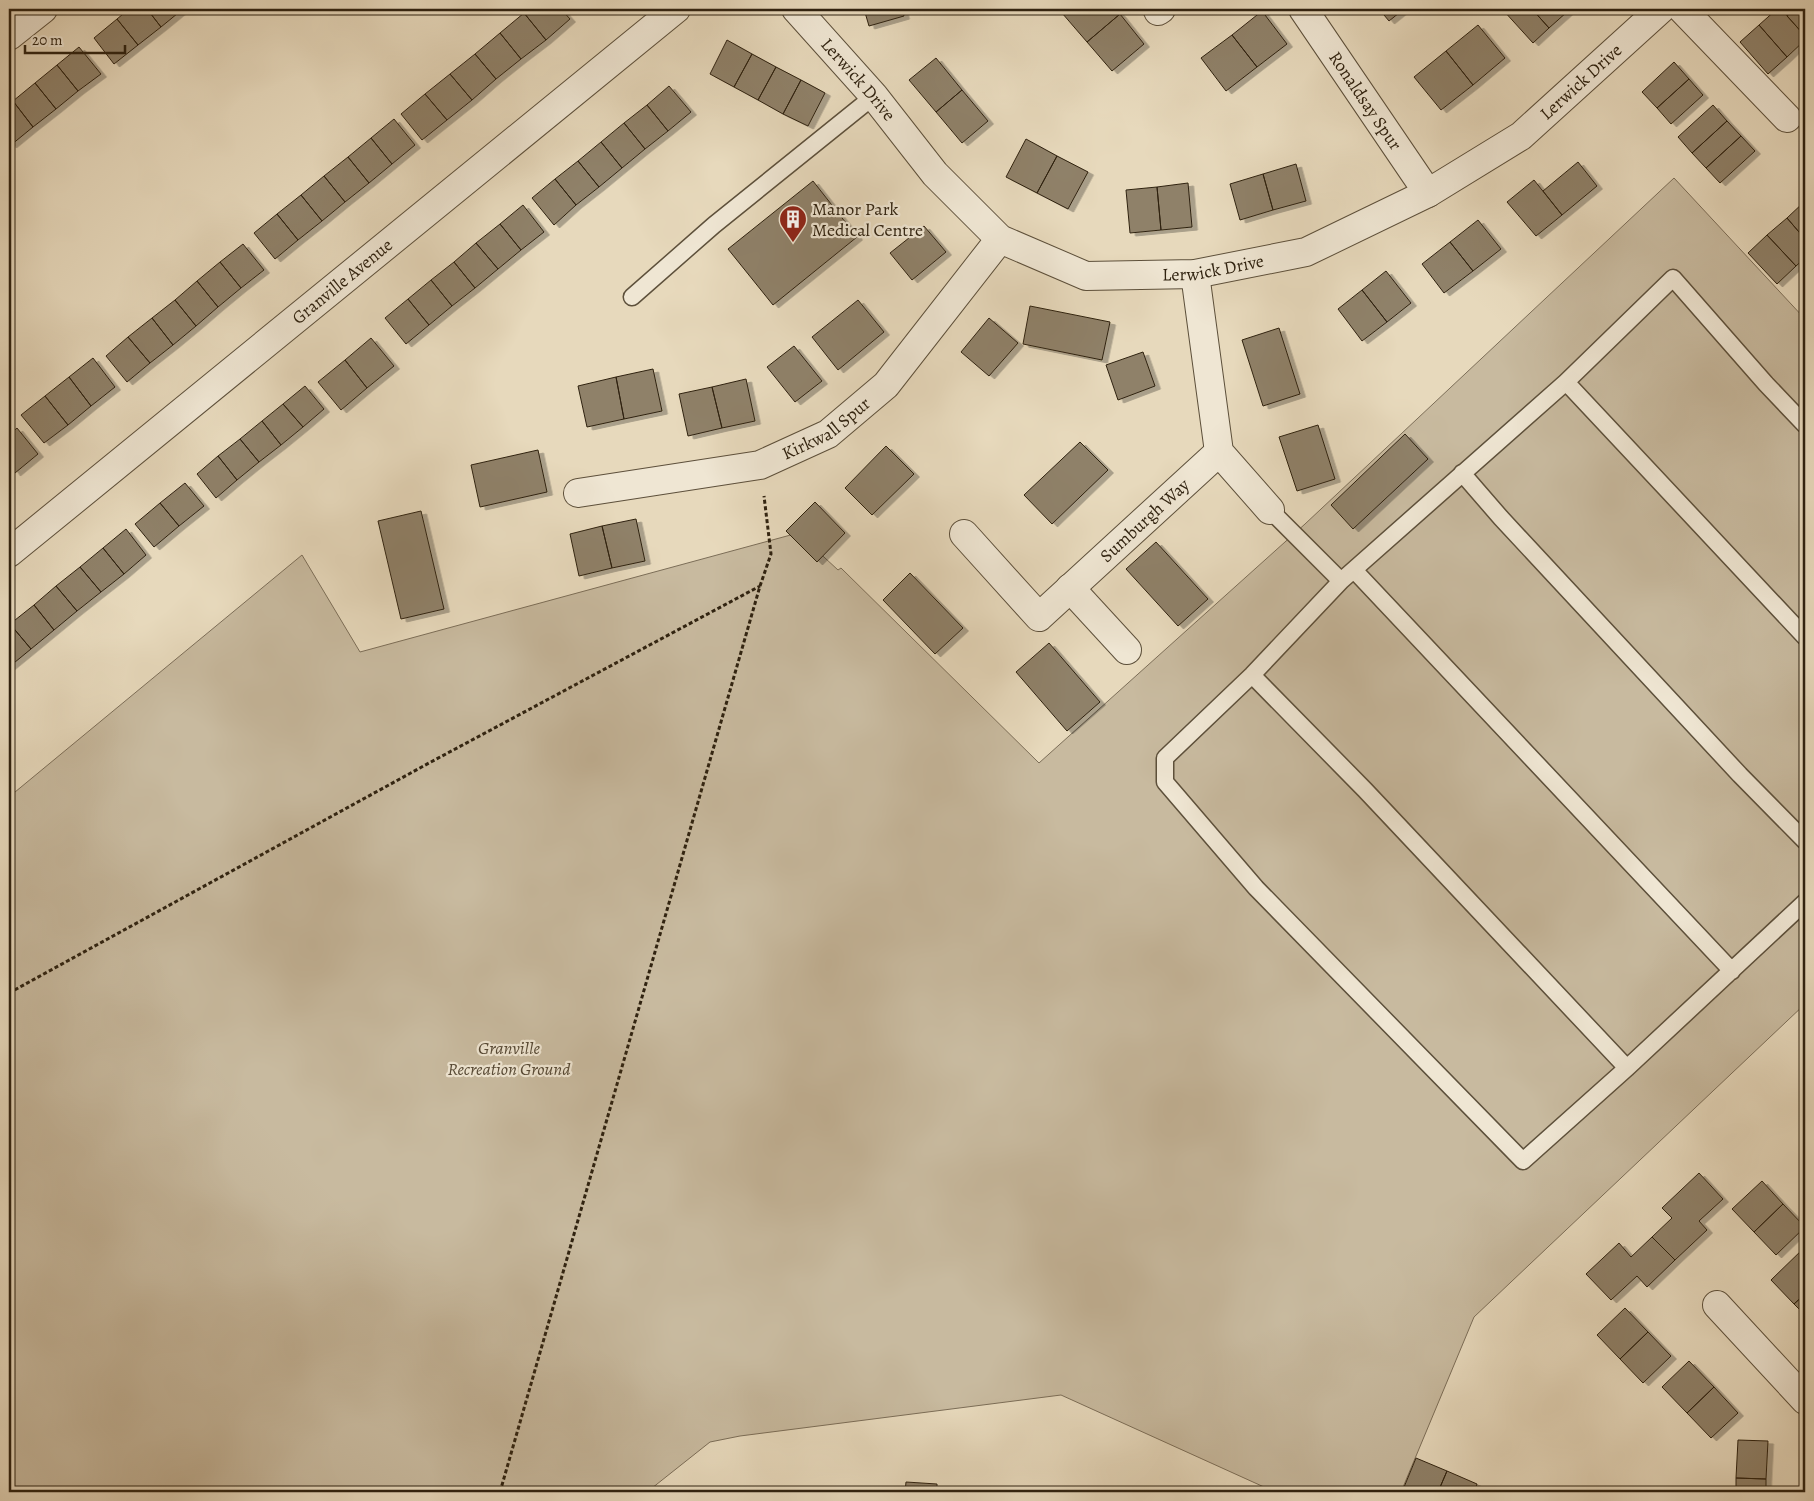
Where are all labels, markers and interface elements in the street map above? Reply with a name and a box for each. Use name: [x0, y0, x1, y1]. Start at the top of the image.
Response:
scale bar: [25, 22, 125, 54]
text: 20 m: [32, 30, 63, 50]
street label: Lerwick Drive: [816, 33, 901, 126]
street label: Lerwick Drive: [1535, 38, 1627, 125]
street label: Ronaldsay Spur: [1323, 47, 1407, 155]
place label: Manor Park Medical Centre: [812, 197, 923, 242]
building icon: Manor Park Medical Centre: [778, 204, 808, 243]
street label: Granville Avenue: [287, 233, 398, 330]
street label: Lerwick Drive: [1162, 249, 1266, 287]
street label: Kirkwall Spur: [778, 391, 875, 465]
street label: Sumburgh Way: [1094, 472, 1195, 568]
park label: Granville Recreation Ground: [447, 1036, 571, 1081]

